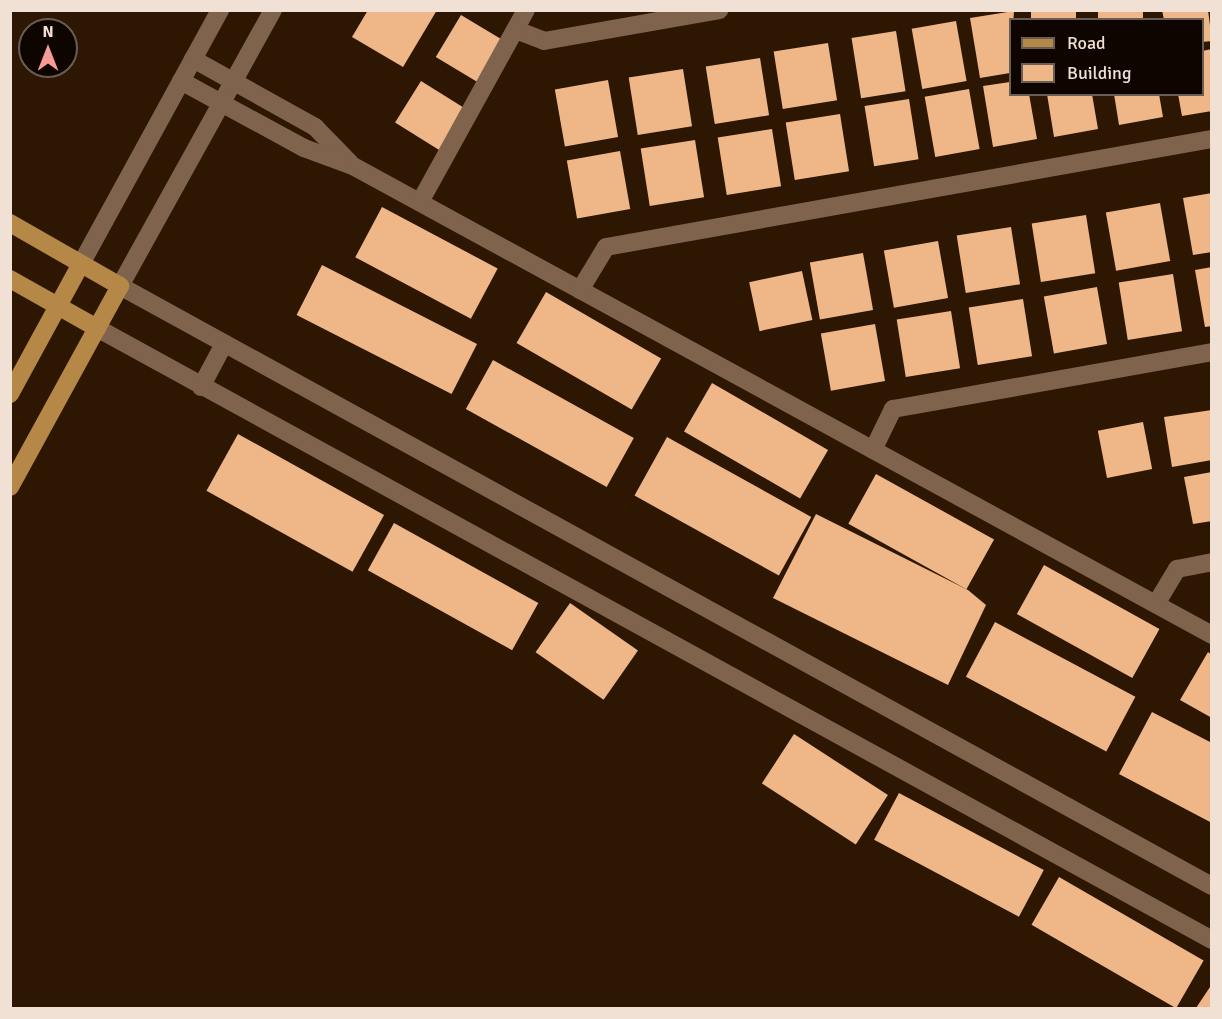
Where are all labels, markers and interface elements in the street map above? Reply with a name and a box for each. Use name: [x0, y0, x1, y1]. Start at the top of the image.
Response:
north arrow: [18, 18, 78, 78]
legend: [1009, 18, 1204, 96]
text: N: [42, 22, 54, 42]
text: Road: [1067, 32, 1106, 54]
text: Building: [1067, 62, 1131, 84]

